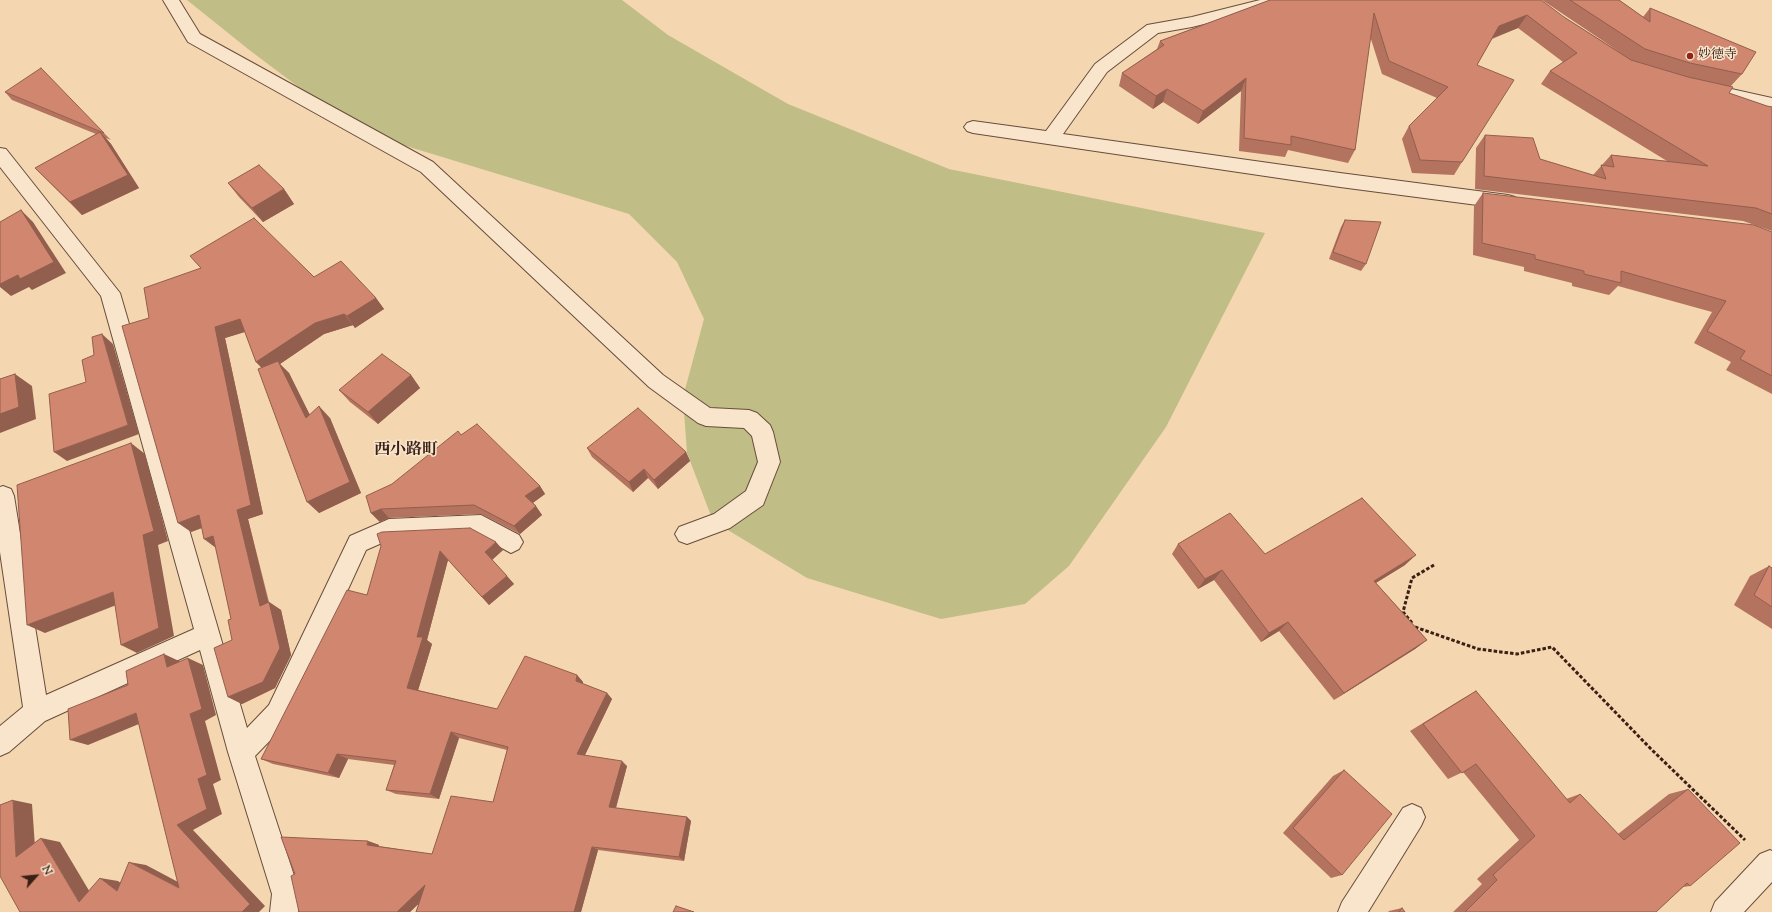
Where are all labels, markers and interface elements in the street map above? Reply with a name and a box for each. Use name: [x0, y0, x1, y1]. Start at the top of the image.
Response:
place label: 妙徳寺: [1698, 48, 1737, 64]
marker: 妙徳寺: [1685, 51, 1695, 61]
district label: 西小路町: [374, 441, 438, 461]
north arrow: [16, 856, 56, 896]
text: N: [38, 863, 56, 878]

